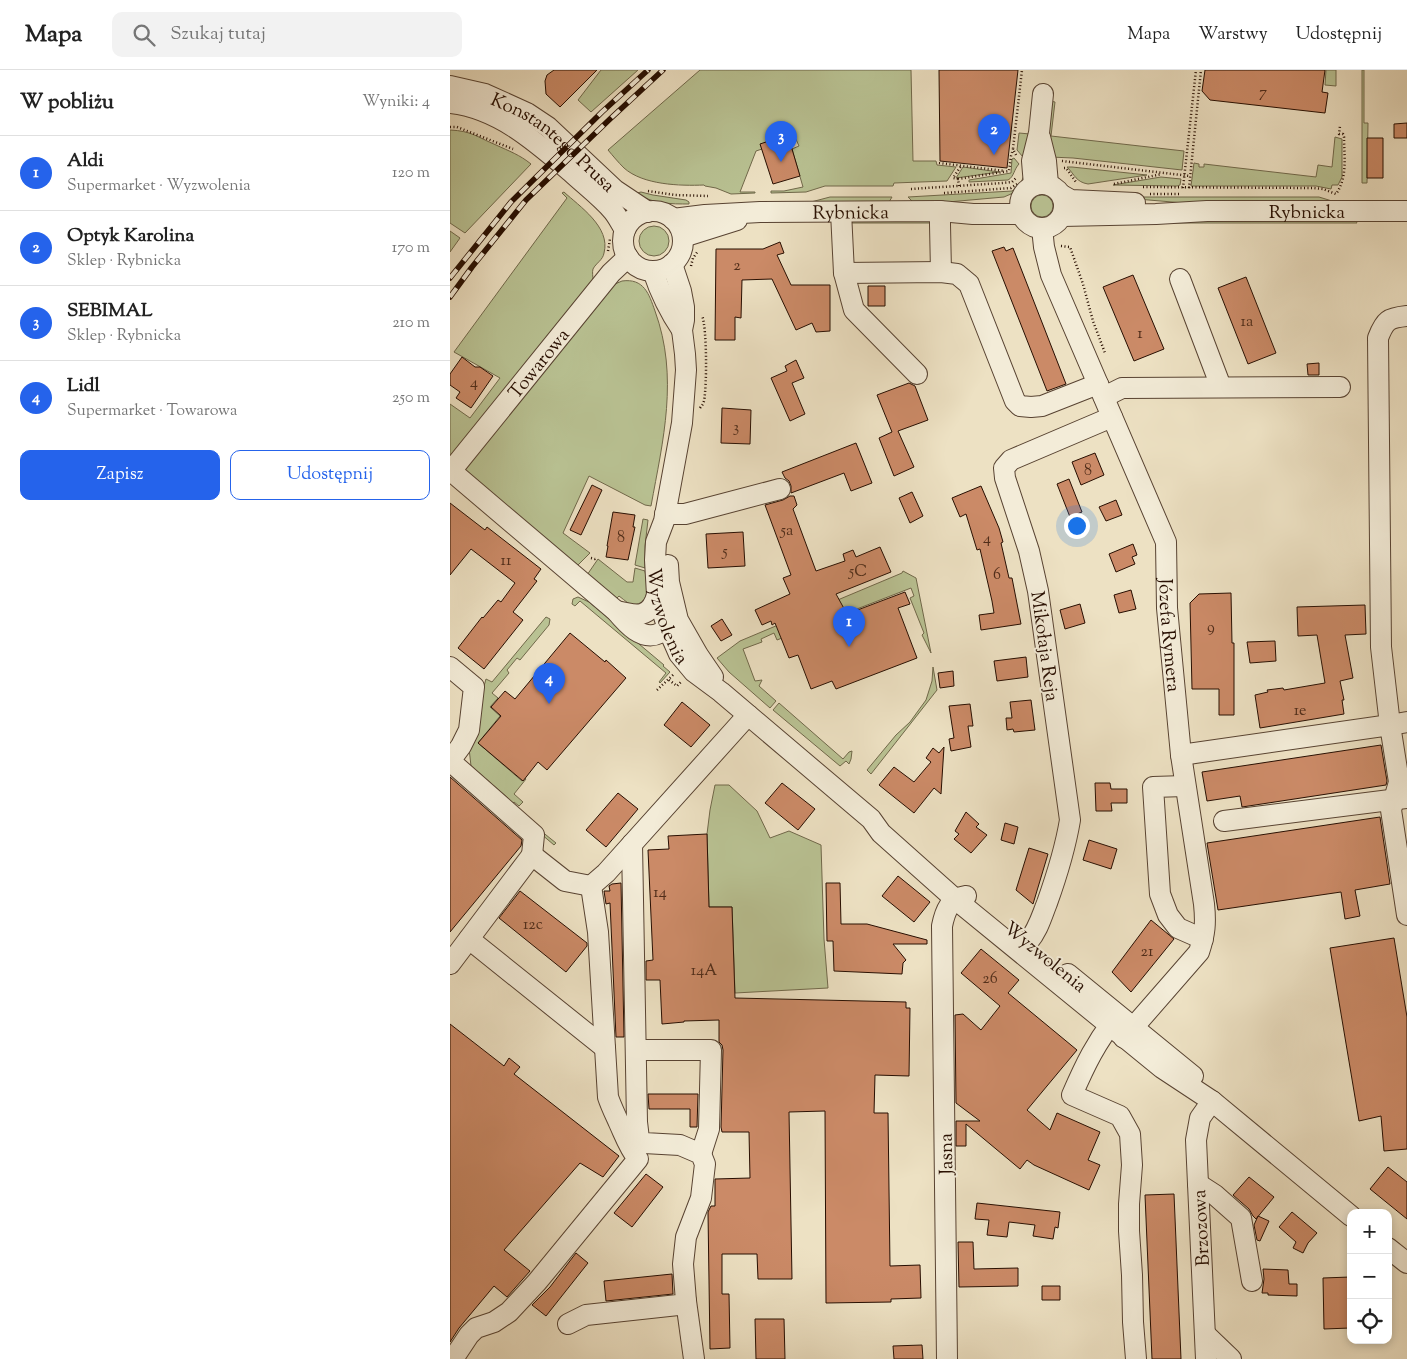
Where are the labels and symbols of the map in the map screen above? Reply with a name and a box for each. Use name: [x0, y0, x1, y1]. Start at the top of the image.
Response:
house number: 7: [1259, 82, 1267, 105]
street label: Konstantego Prusa: [486, 87, 620, 200]
pin: 2: [978, 114, 1010, 155]
pin: 3: [765, 121, 797, 162]
street label: Rybnicka: [812, 200, 889, 228]
street label: Rybnicka: [1269, 200, 1345, 227]
house number: 2: [733, 255, 741, 278]
house number: 1a: [1241, 311, 1254, 334]
street label: Towarowa: [503, 323, 577, 406]
house number: 1: [1137, 323, 1143, 346]
house number: 4: [470, 372, 478, 395]
house number: 3: [733, 417, 739, 440]
house number: 8: [1084, 460, 1092, 483]
your location: [1064, 513, 1090, 539]
house number: 5a: [780, 520, 794, 543]
house number: 8: [617, 527, 625, 550]
house number: 4: [983, 528, 991, 551]
house number: 5: [721, 541, 728, 564]
house number: 11: [501, 550, 512, 573]
house number: 5C: [848, 561, 867, 584]
house number: 6: [993, 564, 1001, 587]
street label: Wyzwolenia: [639, 567, 694, 672]
street label: Józefa Rymera: [1151, 577, 1186, 694]
street label: Mikołaja Reja: [1022, 589, 1065, 703]
pin: 1: [833, 606, 865, 647]
house number: 9: [1207, 617, 1215, 640]
pin: 4: [533, 663, 565, 704]
house number: 1e: [1294, 700, 1306, 723]
house number: 14: [653, 882, 667, 905]
house number: 12c: [523, 914, 543, 937]
street label: Wyzwolenia: [997, 916, 1092, 1000]
house number: 21: [1141, 941, 1154, 964]
house number: 14A: [691, 960, 717, 983]
house number: 26: [982, 968, 998, 991]
street label: Jasna: [934, 1133, 961, 1176]
street label: Brzozowa: [1187, 1189, 1218, 1267]

